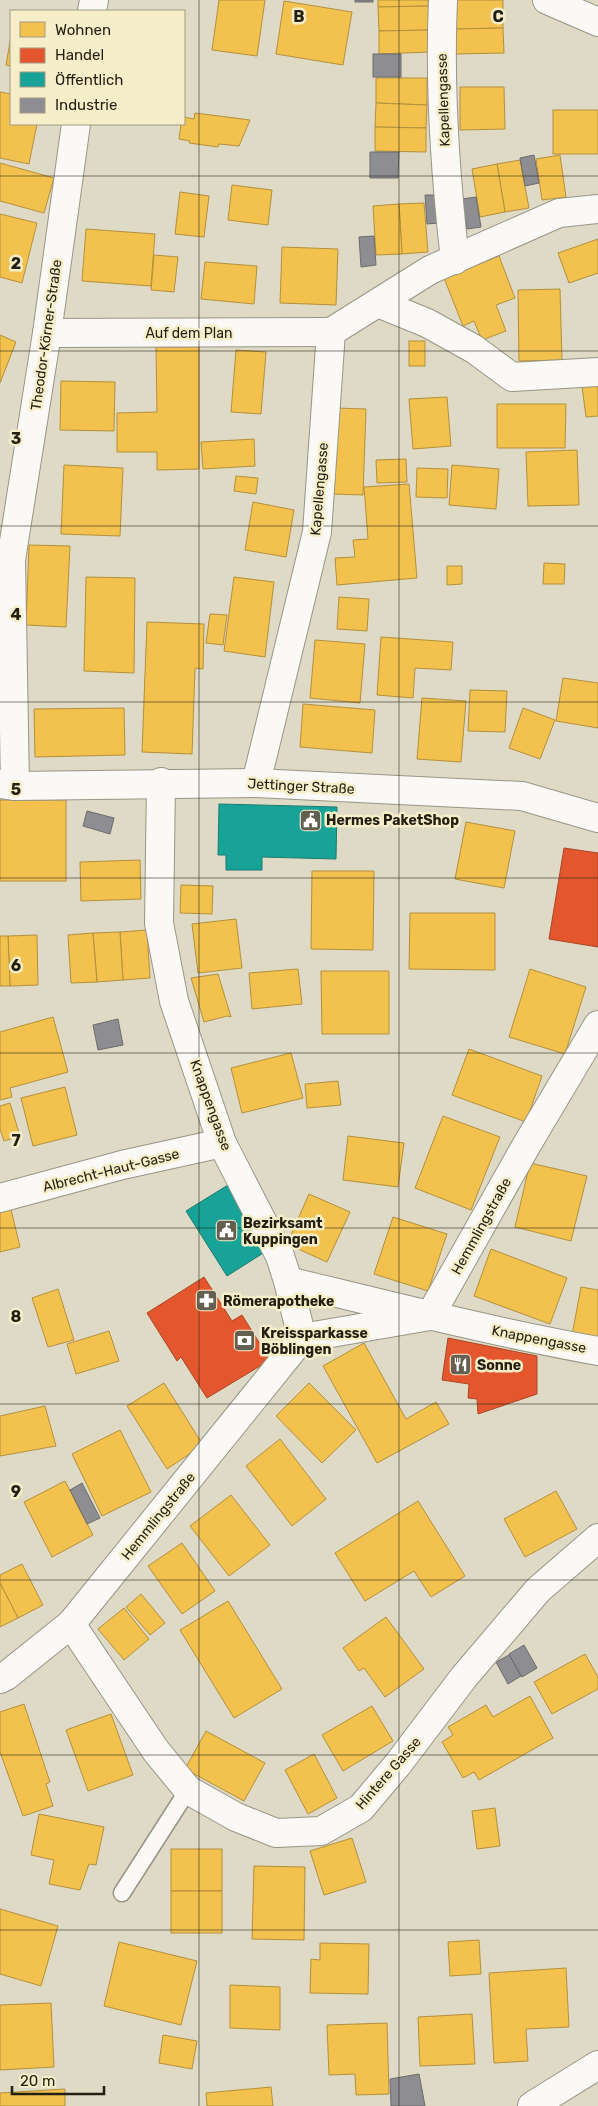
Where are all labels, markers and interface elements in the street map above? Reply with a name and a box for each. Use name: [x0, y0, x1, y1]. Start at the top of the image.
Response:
text: B: [293, 7, 305, 26]
text: C: [492, 7, 504, 26]
legend: [10, 10, 185, 125]
text: Wohnen: [55, 21, 111, 39]
text: Handel: [55, 46, 104, 64]
street label: Kapellengasse: [433, 53, 454, 147]
text: Öffentlich: [55, 71, 123, 89]
text: Industrie: [55, 96, 117, 114]
text: 2: [11, 254, 21, 273]
street label: Theodor-Körner-Straße: [27, 258, 66, 412]
street label: Auf dem Plan: [146, 325, 232, 342]
text: 3: [11, 429, 21, 448]
street label: Kapellengasse: [307, 442, 332, 536]
text: 4: [11, 605, 22, 624]
street label: Jettinger Straße: [247, 775, 355, 798]
text: 5: [11, 780, 21, 799]
public building icon: Hermes PaketShop: [298, 808, 322, 832]
place label: Hermes PaketShop: [326, 812, 459, 829]
text: 6: [11, 956, 21, 975]
street label: Knappengasse: [186, 1057, 235, 1153]
text: 7: [11, 1131, 21, 1150]
street label: Albrecht-Haut-Gasse: [41, 1145, 181, 1196]
street label: Hemmlingstraße: [448, 1175, 515, 1278]
place label: Bezirksamt Kuppingen: [243, 1215, 323, 1248]
public building icon: Bezirksamt Kuppingen: [215, 1219, 239, 1243]
pharmacy icon: Römerapotheke: [195, 1289, 219, 1313]
place label: Römerapotheke: [223, 1293, 334, 1310]
text: 8: [11, 1307, 22, 1326]
street label: Knappengasse: [490, 1322, 588, 1357]
place label: Kreissparkasse Böblingen: [261, 1325, 368, 1358]
bank icon: Kreissparkasse Böblingen: [233, 1329, 257, 1353]
restaurant icon: Sonne: [449, 1353, 473, 1377]
place label: Sonne: [477, 1357, 521, 1374]
street label: Hemmlingstraße: [118, 1469, 199, 1564]
text: 9: [11, 1482, 21, 1501]
street label: Hintere Gasse: [352, 1733, 425, 1813]
scale bar: [12, 2064, 105, 2096]
text: 20 m: [20, 2072, 55, 2090]

